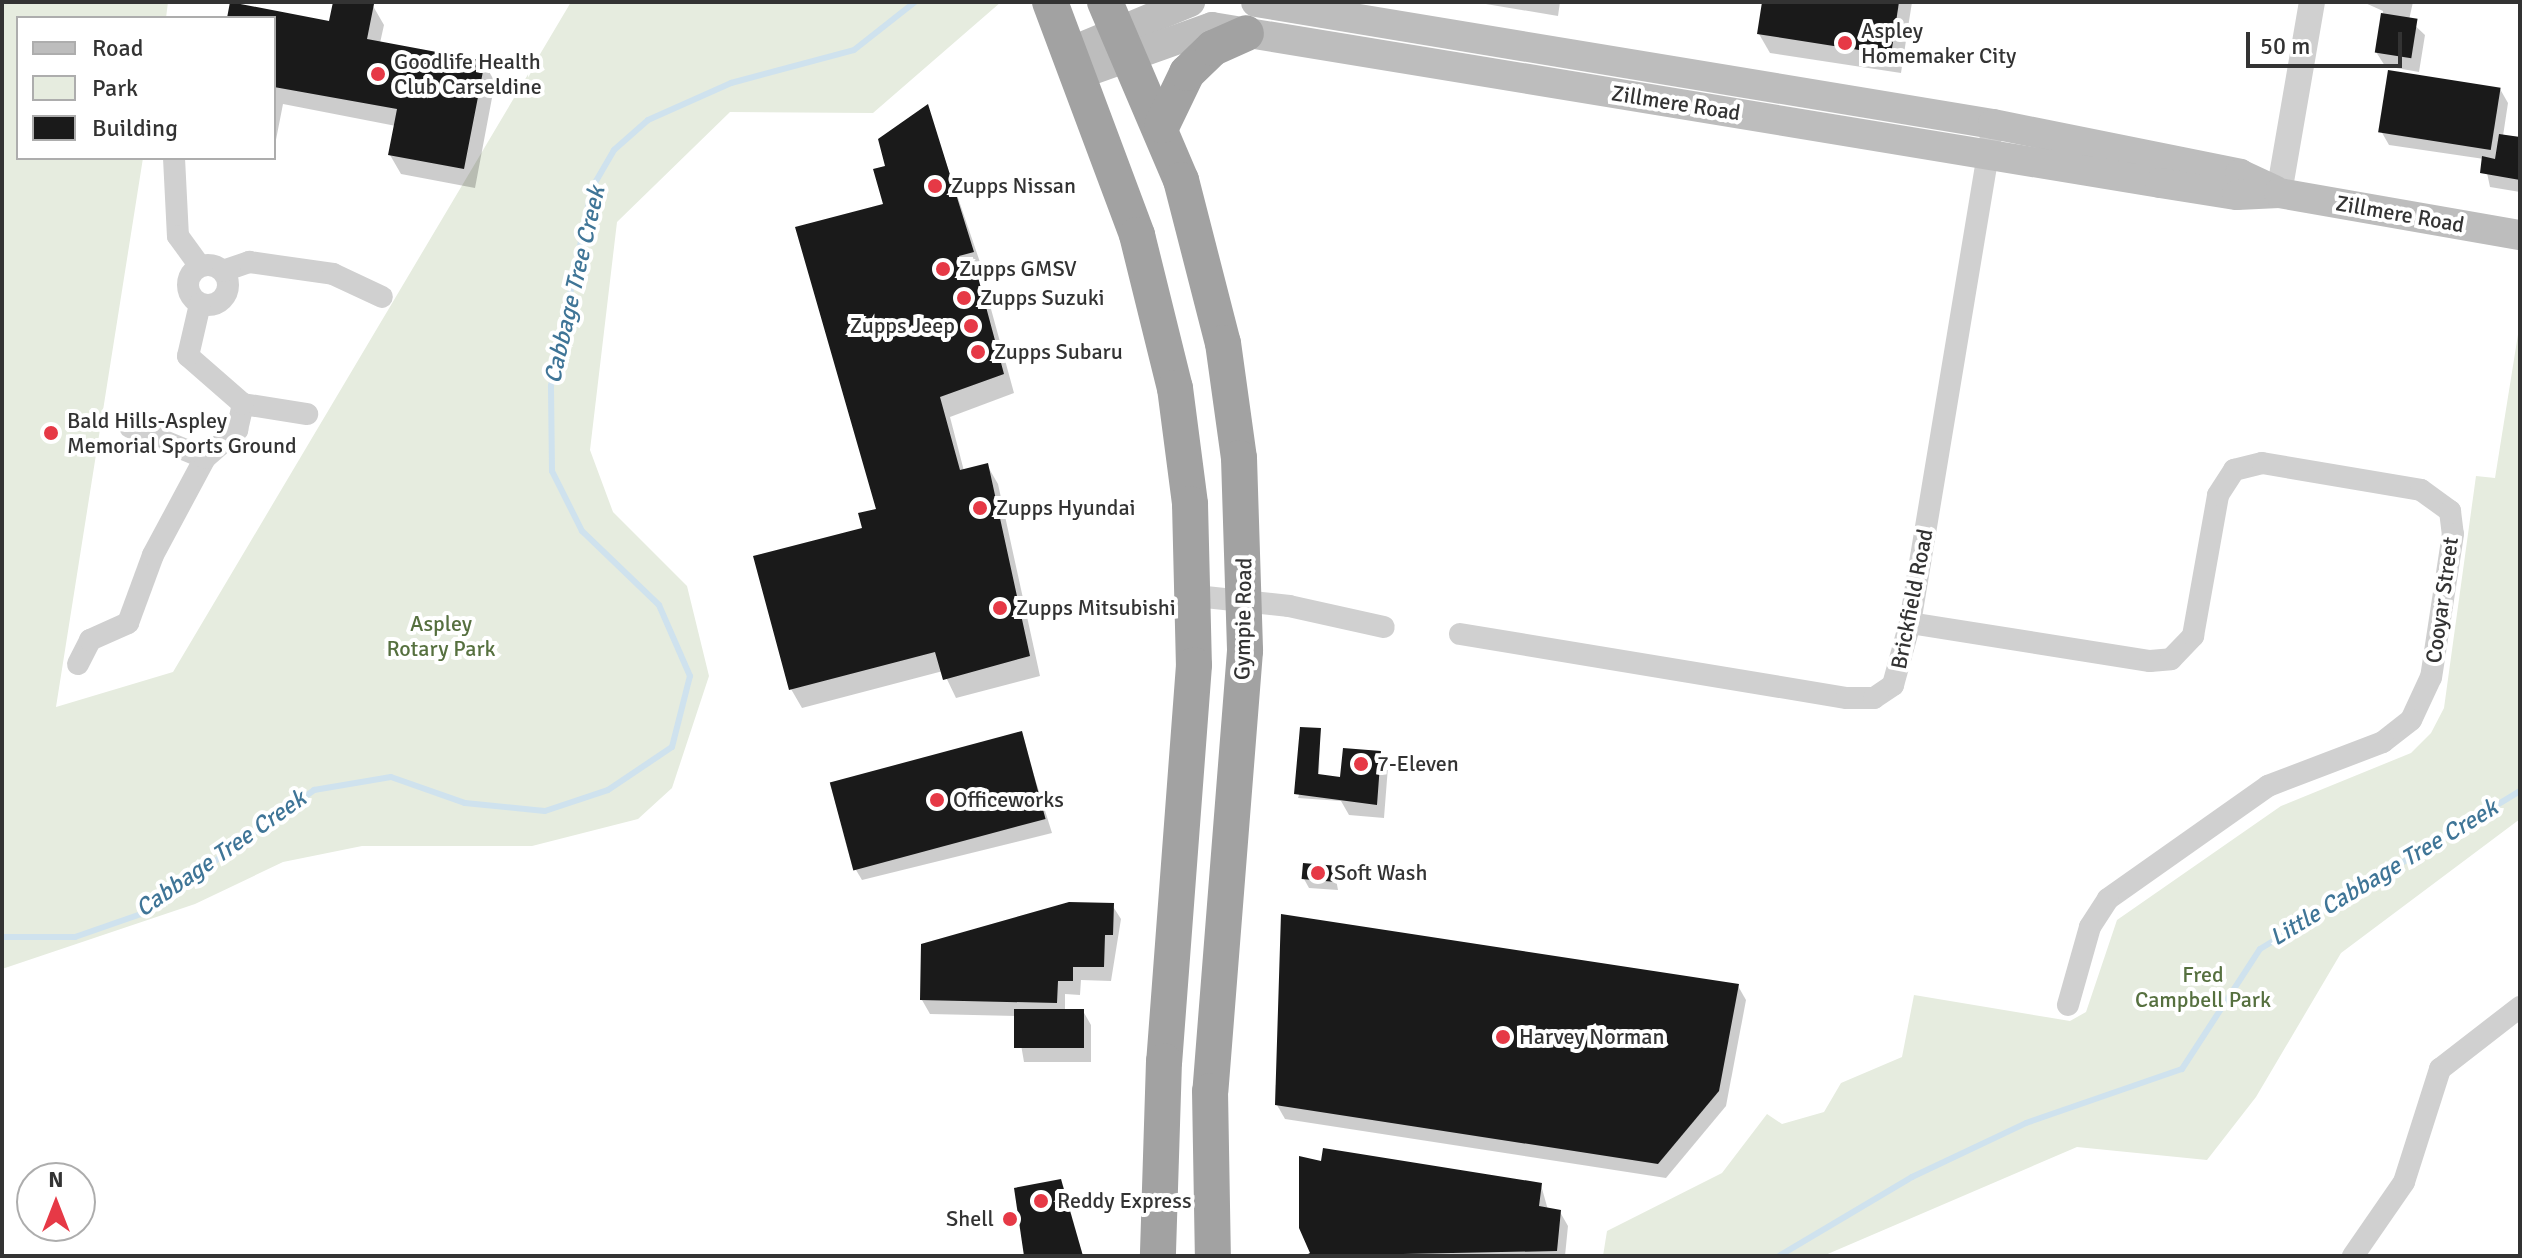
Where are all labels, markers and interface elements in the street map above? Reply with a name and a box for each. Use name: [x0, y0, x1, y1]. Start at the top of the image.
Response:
legend: [16, 16, 276, 160]
scale bar: [2250, 16, 2406, 66]
place label: Aspley Homemaker City: [1861, 17, 2016, 68]
text: 50 m: [2260, 31, 2310, 61]
text: Road: [92, 33, 143, 63]
marker: Aspley Homemaker City: [1836, 34, 1854, 52]
place label: Goodlife Health Club Carseldine: [394, 48, 542, 100]
marker: Goodlife Health Club Carseldine: [369, 65, 387, 83]
text: Park: [92, 73, 138, 103]
street label: Zillmere Road: [1610, 80, 1742, 126]
text: Building: [92, 113, 178, 143]
place label: Zupps Nissan: [951, 173, 1076, 199]
marker: Zupps Nissan: [926, 177, 944, 195]
water label: Cabbage Tree Creek: [538, 184, 612, 386]
street label: Zillmere Road: [2334, 190, 2466, 238]
place label: Zupps GMSV: [959, 256, 1077, 282]
marker: Zupps GMSV: [934, 260, 952, 278]
place label: Zupps Suzuki: [980, 285, 1105, 311]
marker: Zupps Suzuki: [955, 289, 973, 307]
place label: Zupps Jeep: [850, 313, 955, 339]
marker: Zupps Jeep: [962, 317, 980, 335]
place label: Zupps Subaru: [994, 339, 1123, 365]
marker: Zupps Subaru: [969, 343, 987, 361]
place label: Bald Hills-Aspley Memorial Sports Ground: [67, 407, 297, 458]
marker: Bald Hills-Aspley Memorial Sports Ground: [42, 424, 60, 442]
place label: Zupps Hyundai: [996, 495, 1136, 521]
marker: Zupps Hyundai: [971, 499, 989, 517]
street label: Brickfield Road: [1885, 527, 1939, 671]
street label: Cooyar Street: [2420, 535, 2464, 665]
street label: Gympie Road: [1229, 558, 1257, 680]
place label: Zupps Mitsubishi: [1016, 595, 1176, 621]
marker: Zupps Mitsubishi: [991, 599, 1009, 617]
park label: Aspley Rotary Park: [386, 610, 496, 662]
place label: 7-Eleven: [1377, 751, 1459, 777]
marker: 7-Eleven: [1352, 755, 1370, 773]
water label: Cabbage Tree Creek: [130, 785, 312, 923]
place label: Officeworks: [953, 787, 1064, 813]
marker: Officeworks: [928, 791, 946, 809]
water label: Little Cabbage Tree Creek: [2265, 794, 2503, 952]
place label: Soft Wash: [1334, 860, 1427, 886]
marker: Soft Wash: [1309, 864, 1327, 882]
park label: Fred Campbell Park: [2135, 961, 2271, 1012]
place label: Harvey Norman: [1519, 1024, 1664, 1050]
marker: Harvey Norman: [1494, 1028, 1512, 1046]
north arrow: [16, 1162, 96, 1242]
text: N: [48, 1166, 64, 1193]
place label: Reddy Express: [1057, 1188, 1192, 1214]
marker: Reddy Express: [1032, 1192, 1050, 1210]
place label: Shell: [946, 1206, 994, 1232]
marker: Shell: [1001, 1210, 1019, 1228]

